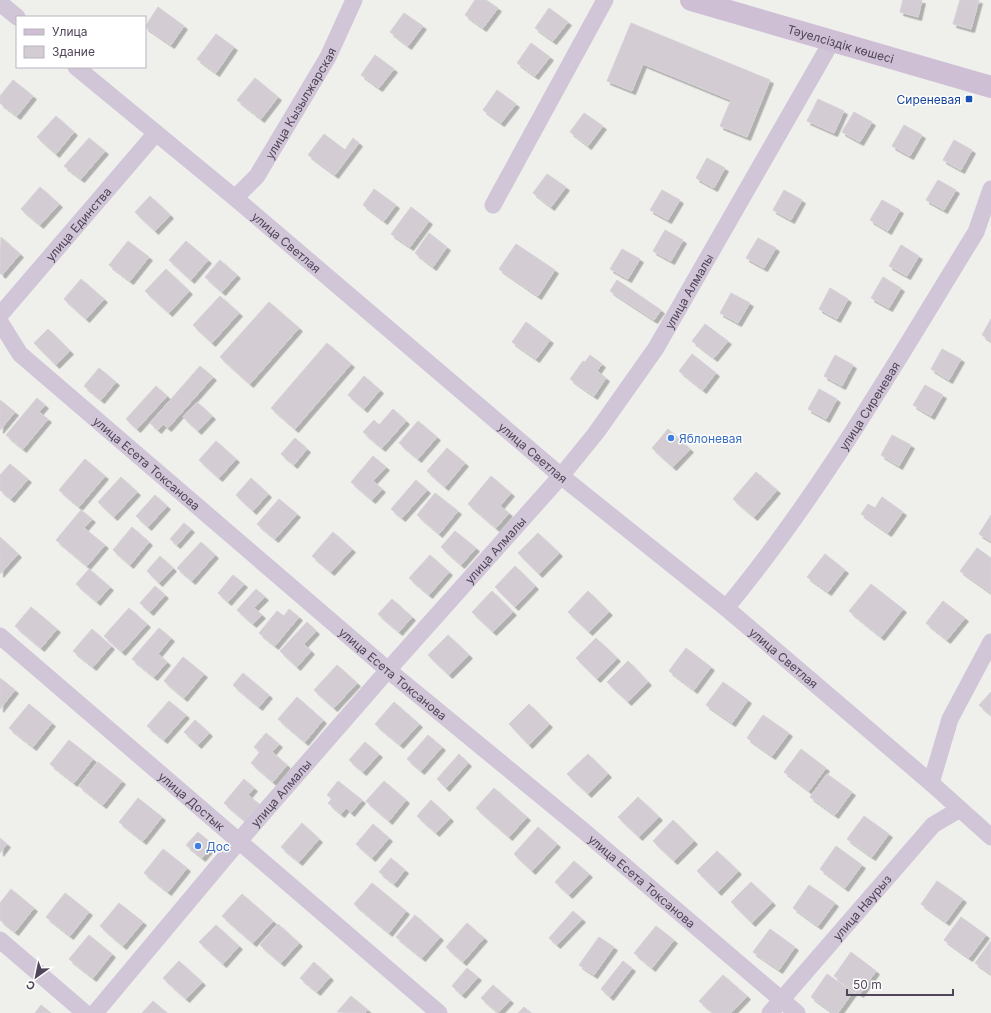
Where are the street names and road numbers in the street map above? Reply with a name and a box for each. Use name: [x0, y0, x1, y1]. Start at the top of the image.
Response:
street label: Тәуелсіздік көшесі: [786, 21, 896, 66]
street label: улица Кызылжарская: [262, 45, 339, 161]
street label: улица Единства: [42, 184, 114, 264]
street label: улица Светлая: [249, 209, 324, 276]
street label: улица Алмалы: [661, 251, 716, 332]
street label: улица Сиреневая: [835, 359, 903, 453]
street label: улица Есета Токсанова: [90, 413, 203, 513]
street label: улица Светлая: [496, 419, 571, 486]
street label: улица Алмалы: [461, 513, 529, 586]
street label: улица Есета Токсанова: [336, 624, 450, 723]
street label: улица Светлая: [746, 624, 822, 691]
street label: улица Алмалы: [247, 756, 314, 830]
street label: улица Достык: [156, 768, 229, 834]
street label: улица Есета Токсанова: [586, 831, 699, 931]
street label: улица Наурыз: [829, 871, 894, 943]

